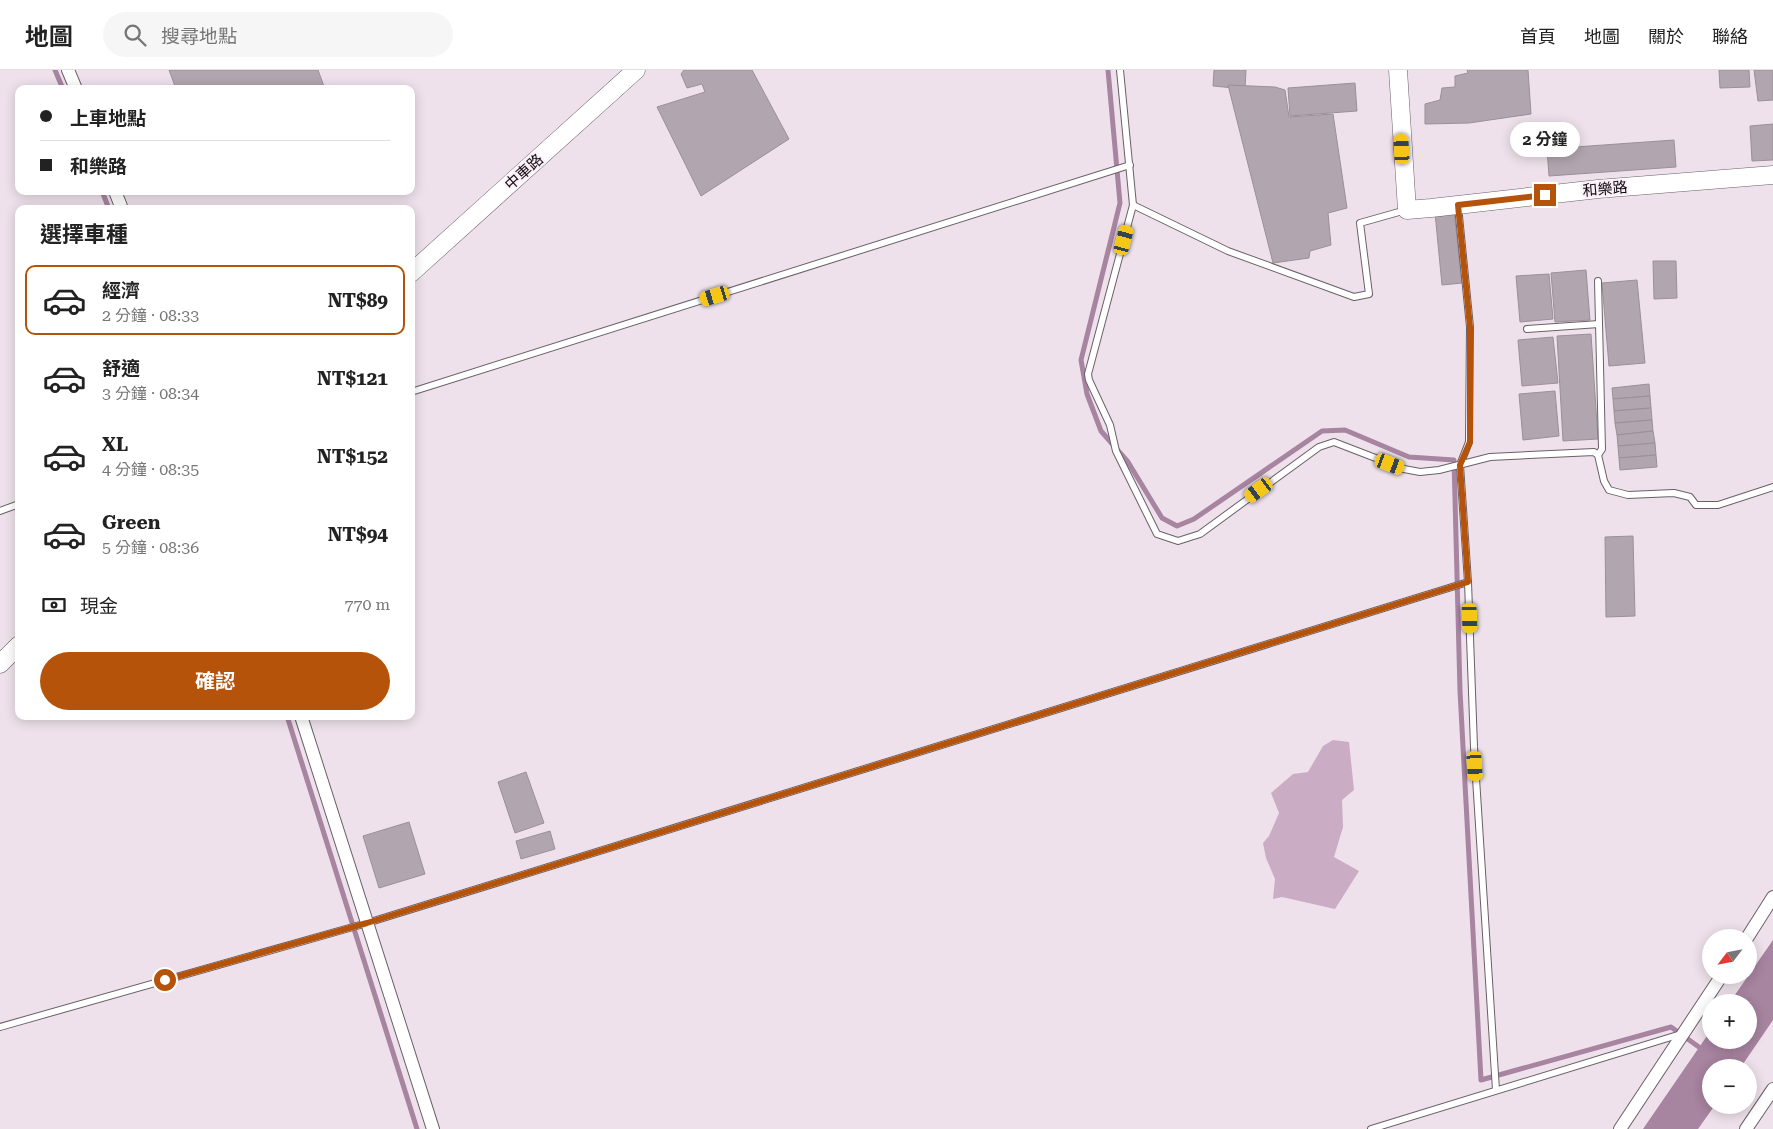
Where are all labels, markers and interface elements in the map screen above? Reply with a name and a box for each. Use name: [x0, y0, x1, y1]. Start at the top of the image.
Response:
search box: [103, 12, 453, 57]
icon: search: [121, 21, 149, 49]
text: 地圖: [25, 23, 73, 51]
text: 搜尋地點: [161, 25, 237, 48]
text: 首頁: [1520, 26, 1556, 47]
text: 地圖: [1584, 26, 1620, 47]
text: 關於: [1648, 26, 1684, 47]
text: 聯絡: [1712, 26, 1748, 47]
text: 上車地點: [70, 107, 146, 130]
callout: 2 分鐘: [1510, 122, 1580, 158]
text: 2 分鐘: [1522, 130, 1568, 149]
car: [1393, 134, 1410, 164]
street label: 中車路: [501, 150, 547, 194]
text: 和樂路: [70, 155, 127, 178]
street label: 和樂路: [1582, 178, 1628, 200]
route end: [1534, 184, 1556, 206]
text: 選擇車種: [40, 222, 128, 247]
car: [1112, 224, 1135, 256]
icon: car: [42, 278, 87, 323]
text: 經濟: [102, 279, 140, 302]
car: [698, 284, 731, 308]
text: NT$89: [328, 289, 388, 312]
text: 2 分鐘 · 08:33: [102, 306, 199, 325]
icon: car: [42, 356, 87, 401]
text: 舒適: [102, 357, 140, 380]
text: NT$121: [317, 367, 388, 390]
text: 3 分鐘 · 08:34: [102, 384, 199, 403]
text: XL: [102, 433, 128, 456]
icon: car: [42, 434, 87, 479]
text: NT$152: [317, 445, 388, 468]
car: [1373, 452, 1406, 476]
text: 4 分鐘 · 08:35: [102, 460, 199, 479]
car: [1242, 475, 1275, 505]
text: Green: [102, 511, 160, 534]
icon: car: [42, 512, 87, 557]
text: NT$94: [328, 523, 388, 546]
text: 5 分鐘 · 08:36: [102, 538, 199, 557]
icon: cash: [40, 591, 68, 619]
text: 現金: [80, 595, 118, 618]
text: 770 m: [344, 595, 390, 614]
car: [1461, 603, 1478, 633]
button: 確認: [40, 652, 390, 710]
car: [1466, 751, 1483, 781]
north arrow: [1702, 929, 1758, 984]
map controls: [1702, 929, 1757, 1114]
route start: [154, 969, 176, 991]
button: +: [1702, 994, 1757, 1049]
button: −: [1702, 1059, 1757, 1114]

